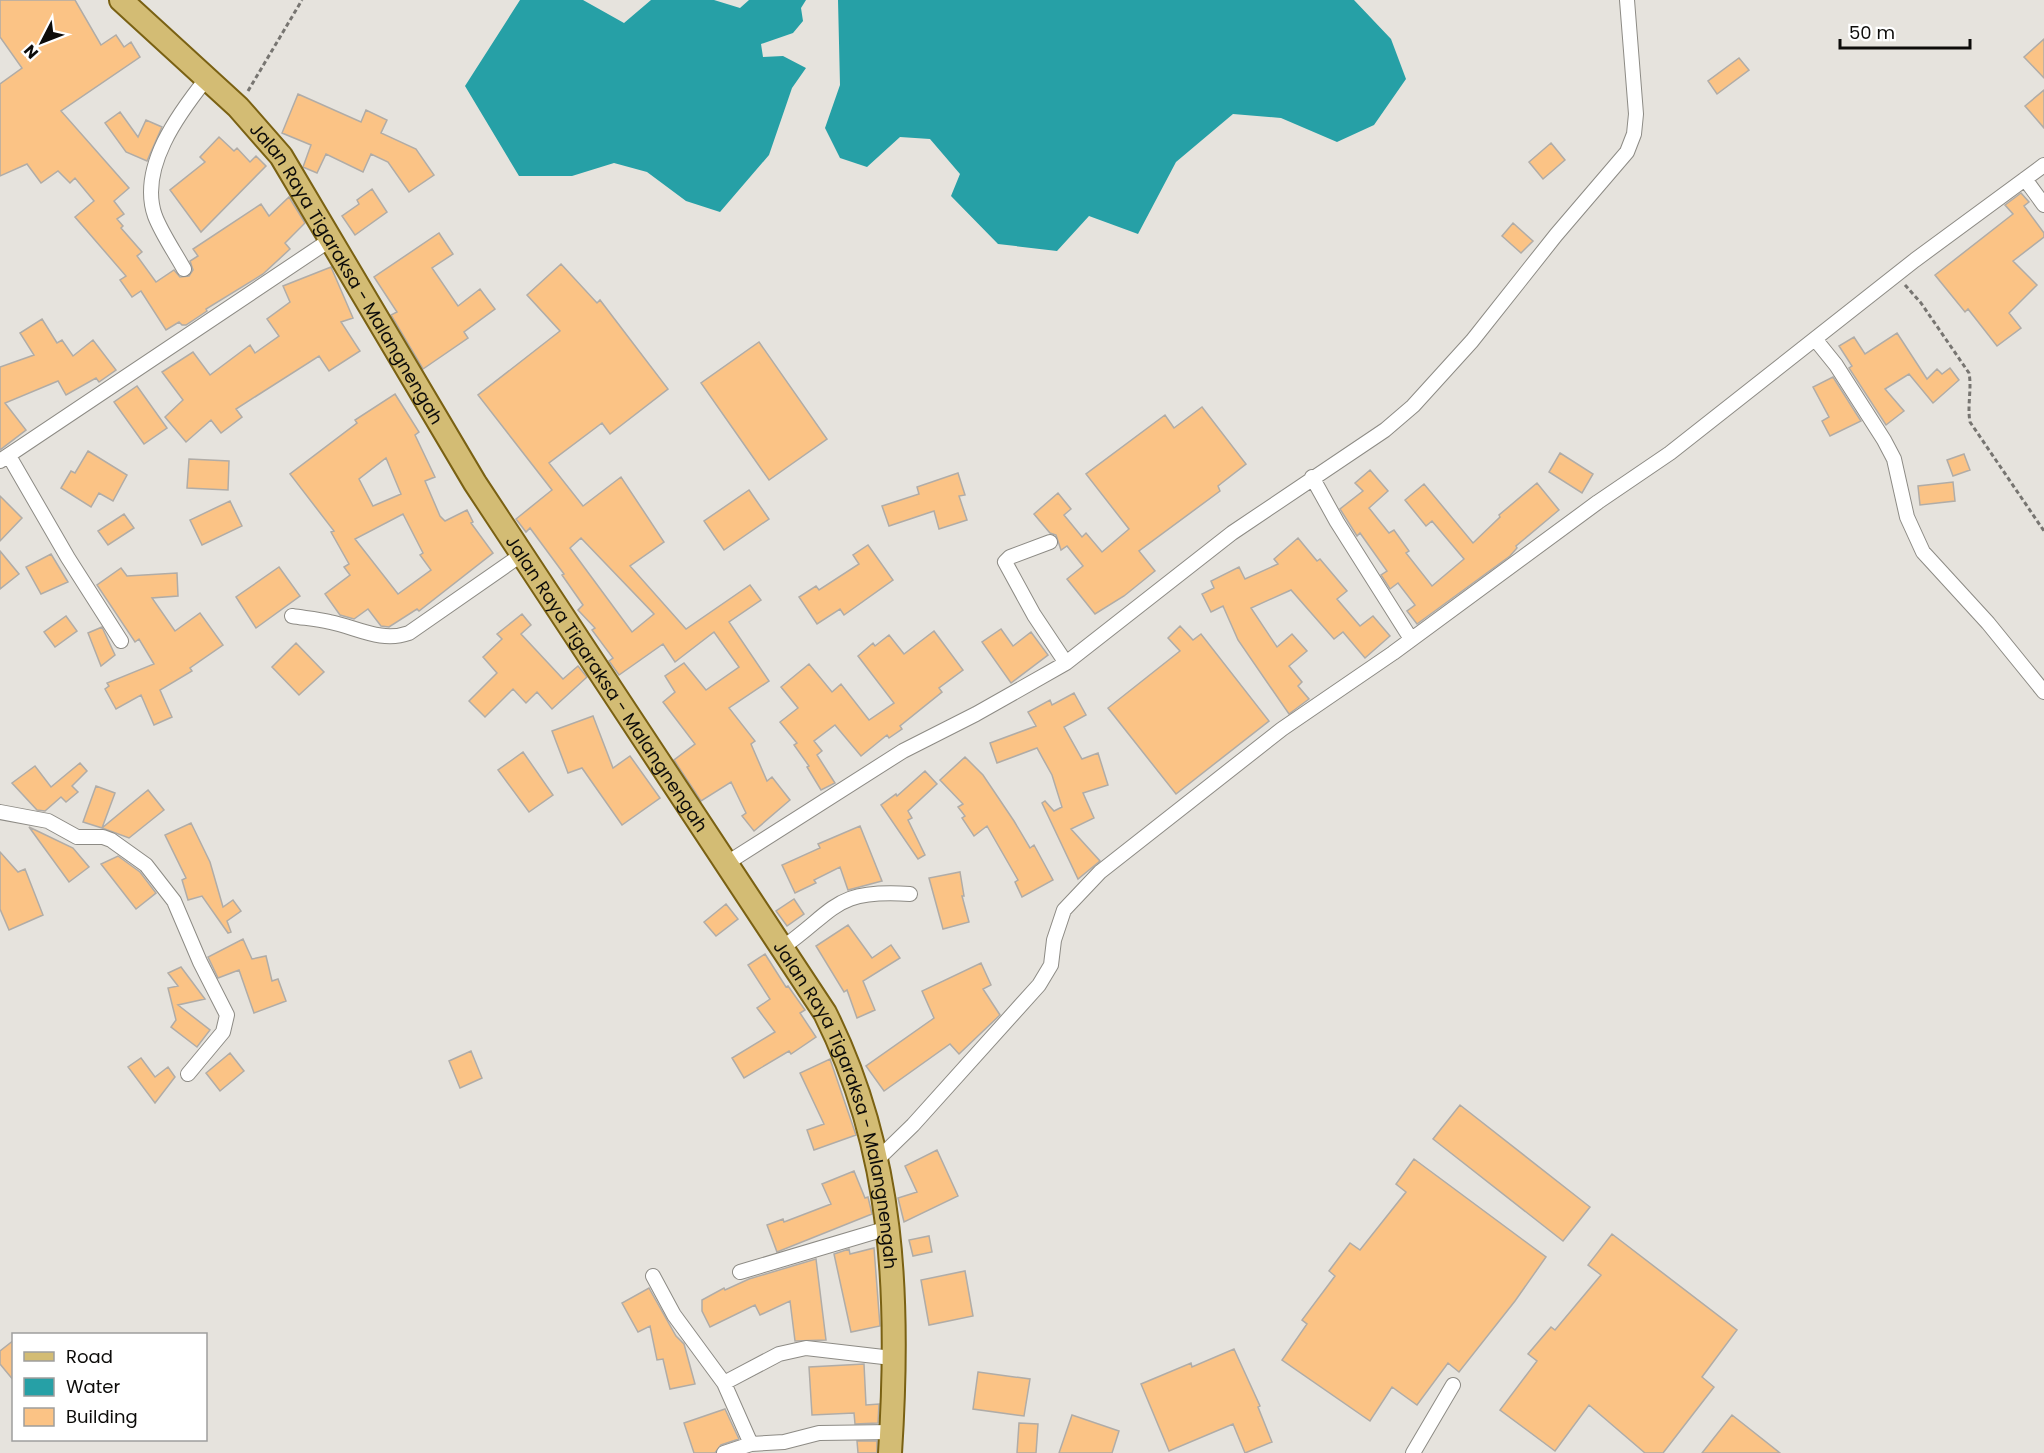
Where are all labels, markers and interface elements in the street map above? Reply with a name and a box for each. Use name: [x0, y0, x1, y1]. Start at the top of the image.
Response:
north arrow: [12, 12, 72, 72]
scale bar: [1840, 12, 1970, 50]
text: 50 m: [1849, 20, 1895, 45]
text: N: [19, 40, 44, 64]
street label: Jalan Raya Tigaraksa - Malangnengah: [244, 117, 450, 429]
street label: Jalan Raya Tigaraksa - Malangnengah: [500, 530, 714, 837]
street label: Jalan Raya Tigaraksa - Malangnengah: [768, 936, 904, 1270]
legend: [12, 1333, 207, 1441]
text: Road: [66, 1344, 113, 1369]
text: Water: [66, 1374, 120, 1399]
text: Building: [66, 1404, 138, 1429]

